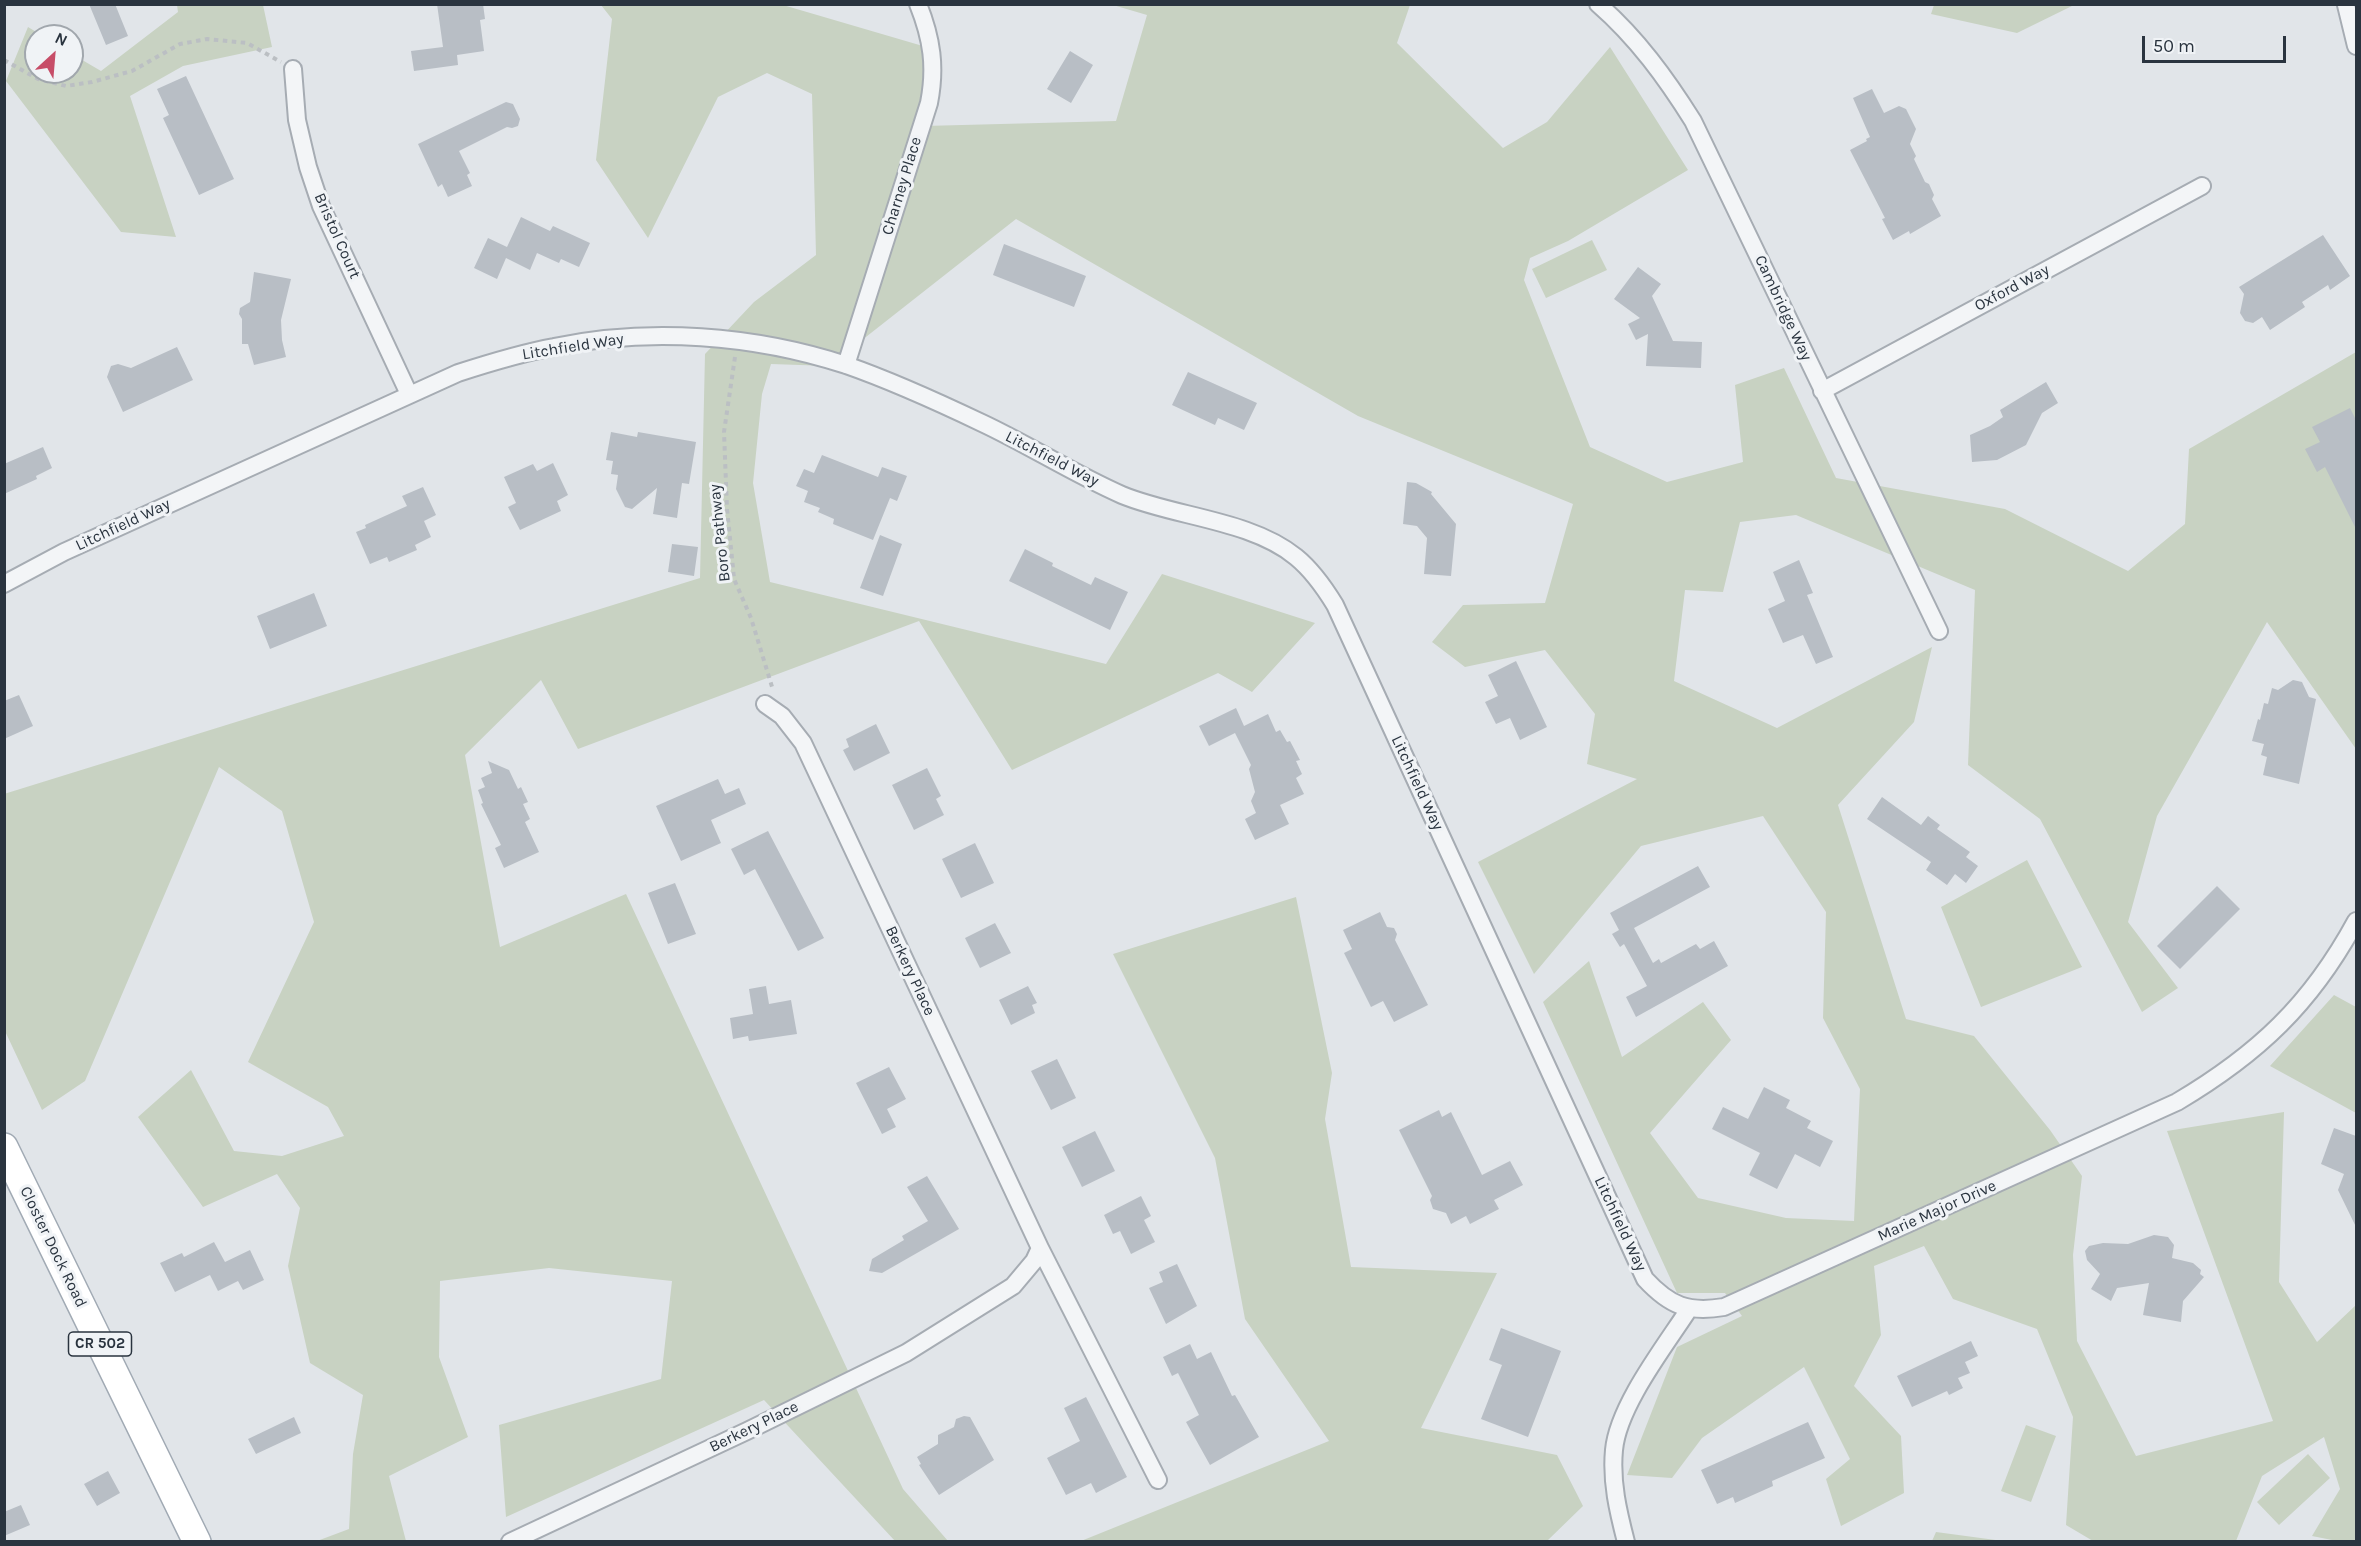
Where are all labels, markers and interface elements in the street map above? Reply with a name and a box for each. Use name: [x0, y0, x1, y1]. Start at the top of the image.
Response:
north arrow: [24, 24, 84, 84]
scale bar: [2145, 24, 2289, 62]
text: N: [52, 28, 71, 50]
text: 50 m: [2153, 35, 2195, 57]
street label: Charney Place: [878, 135, 926, 237]
street label: Bristol Court: [310, 190, 364, 282]
street label: Cambridge Way: [1750, 252, 1816, 364]
street label: Oxford Way: [1971, 260, 2053, 316]
street label: Litchfield Way: [521, 330, 625, 364]
street label: Litchfield Way: [1002, 427, 1102, 491]
street label: Boro Pathway: [705, 483, 735, 583]
street label: Litchfield Way: [73, 495, 173, 555]
street label: Litchfield Way: [1387, 733, 1447, 833]
street label: Berkery Place: [881, 923, 939, 1019]
street label: Litchfield Way: [1590, 1174, 1650, 1274]
street label: Marie Major Drive: [1875, 1176, 1999, 1246]
street label: Closter Dock Road: [15, 1183, 91, 1311]
road number: CR 502: [68, 1332, 132, 1356]
street label: Berkery Place: [706, 1397, 802, 1457]

